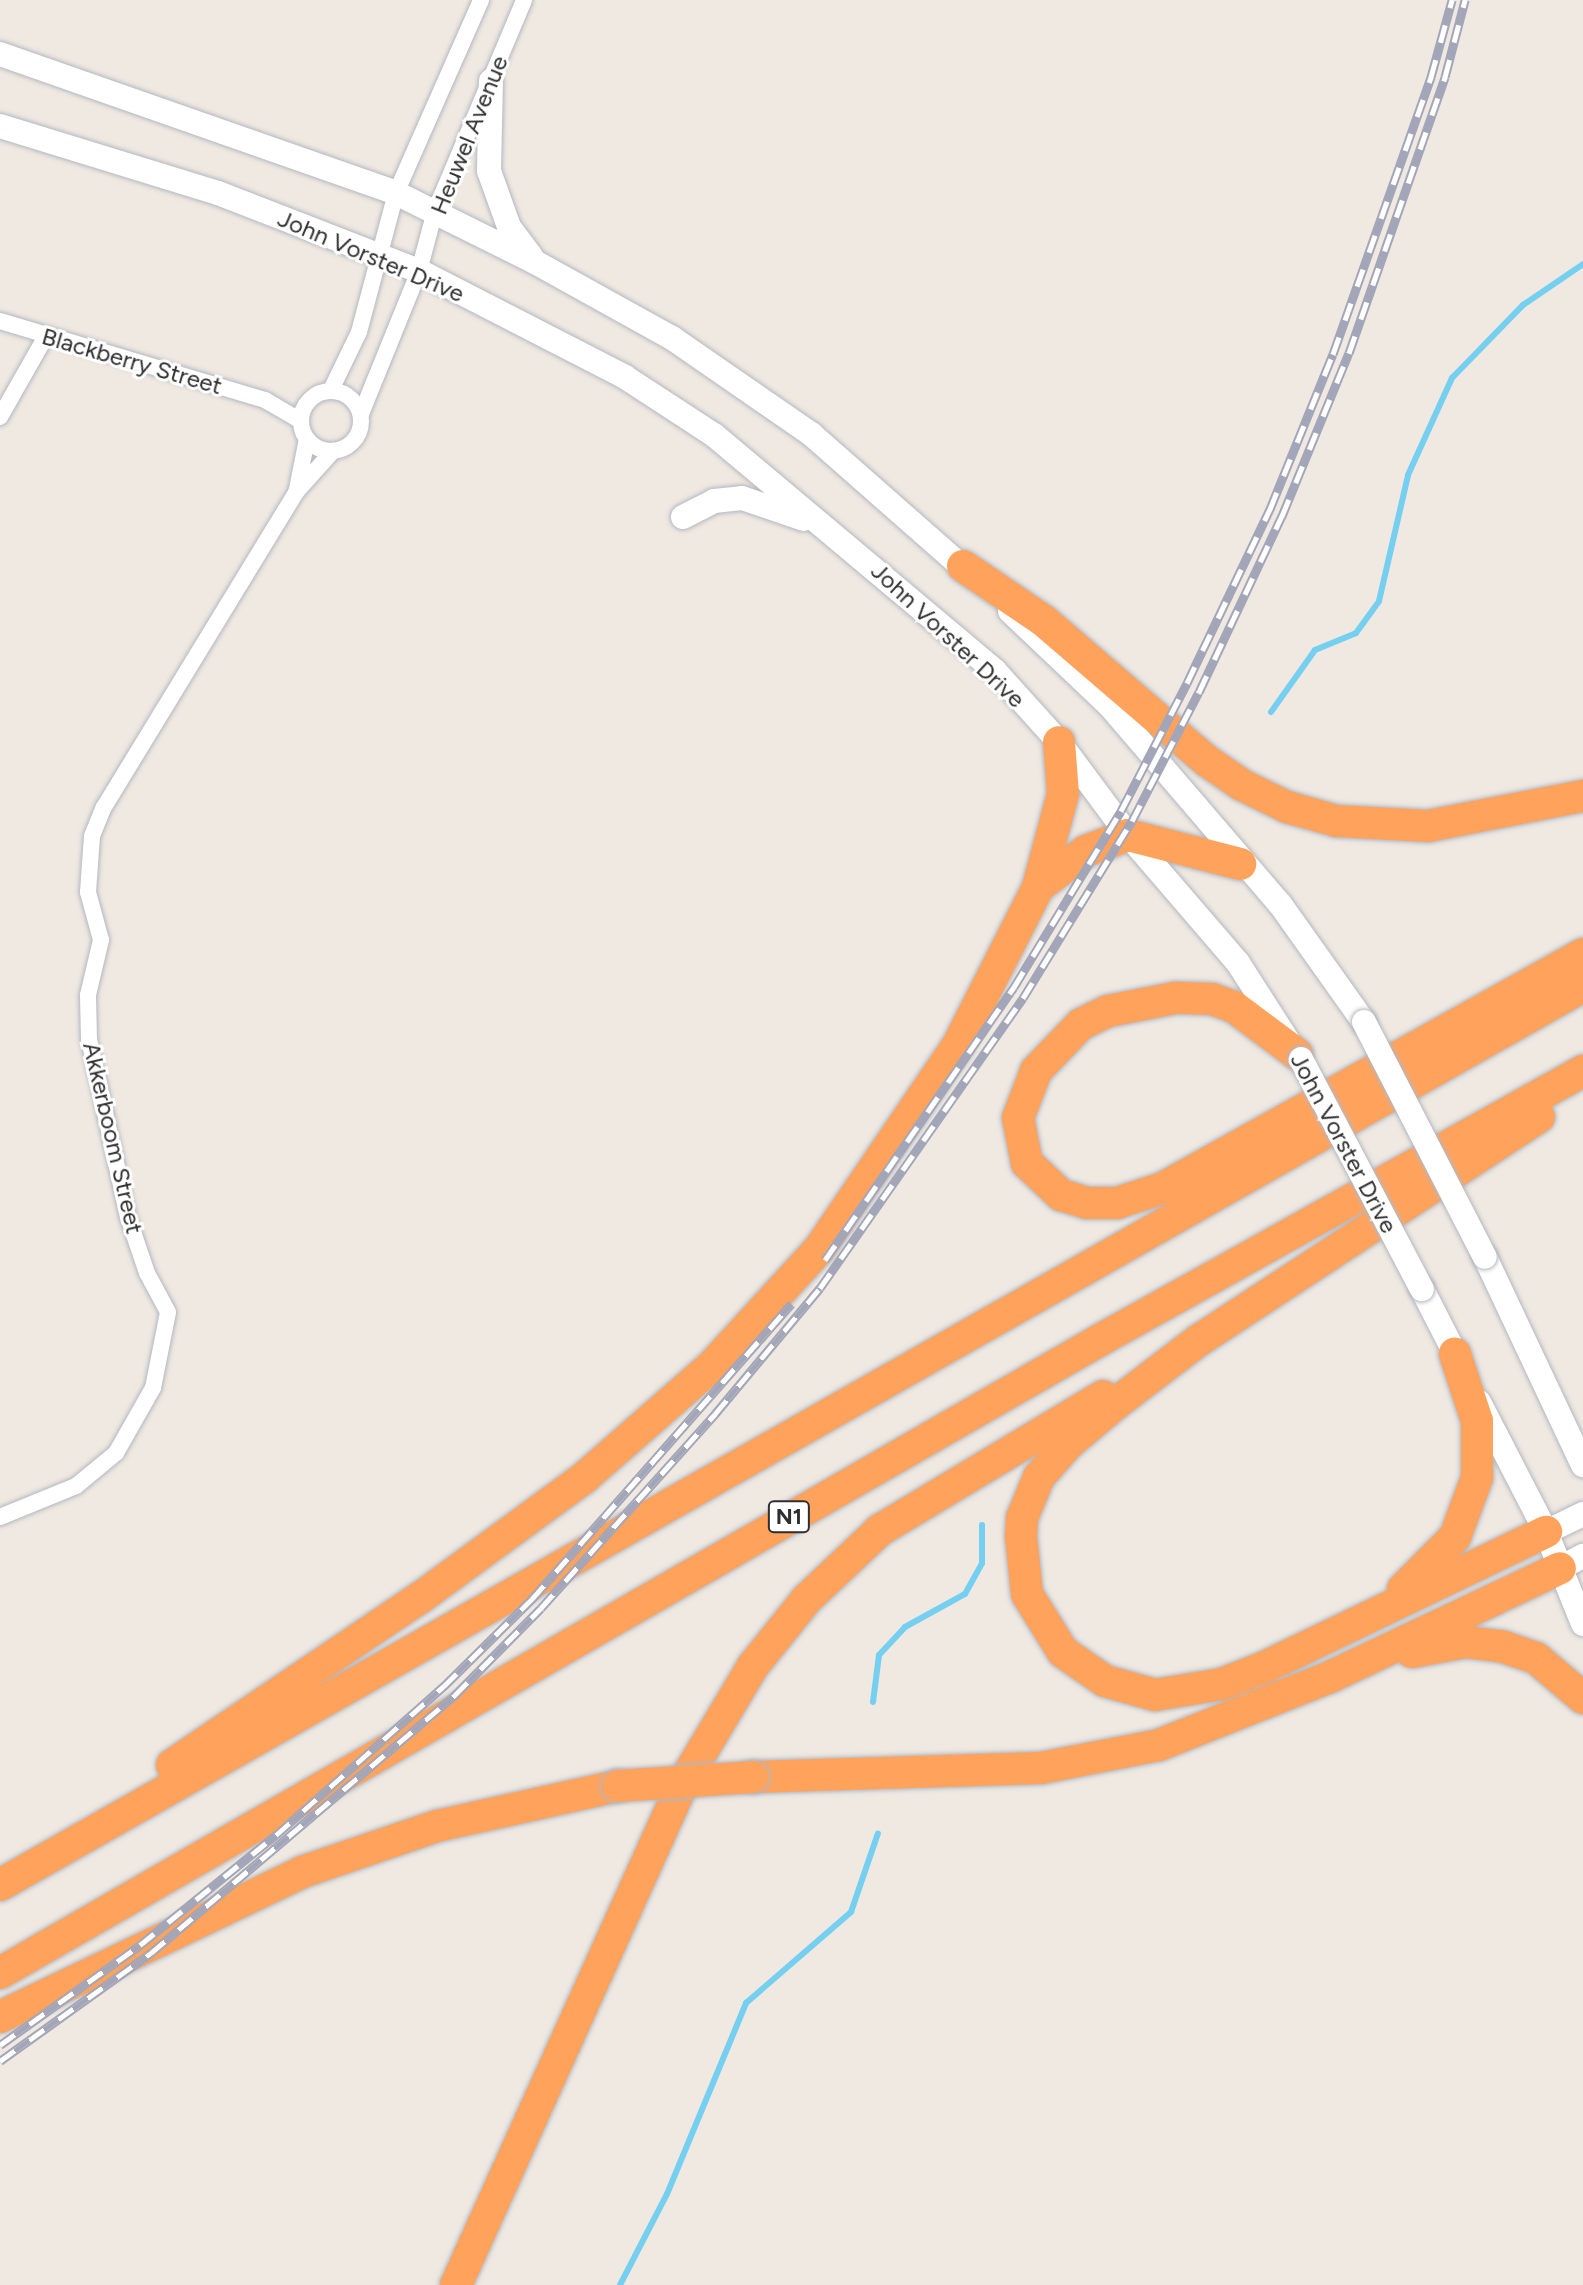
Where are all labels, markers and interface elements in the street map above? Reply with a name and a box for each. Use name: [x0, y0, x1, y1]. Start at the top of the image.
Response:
street label: Heuwel Avenue: [424, 51, 514, 219]
street label: John Vorster Drive: [274, 204, 468, 308]
street label: Blackberry Street: [39, 322, 225, 400]
street label: John Vorster Drive: [865, 556, 1031, 714]
street label: Akkerboom Street: [77, 1039, 149, 1237]
street label: John Vorster Drive: [1284, 1048, 1404, 1238]
road number: N1: [767, 1499, 811, 1535]

